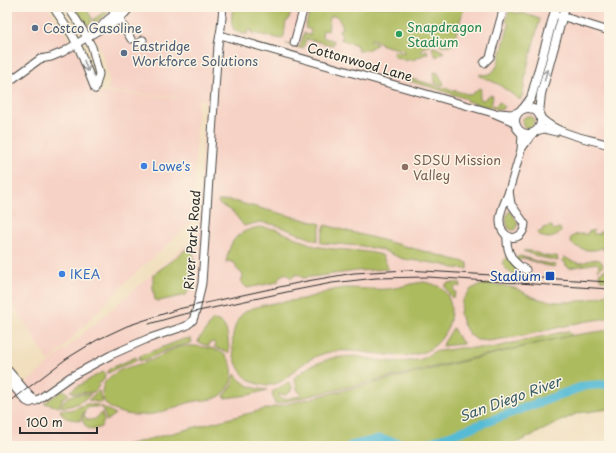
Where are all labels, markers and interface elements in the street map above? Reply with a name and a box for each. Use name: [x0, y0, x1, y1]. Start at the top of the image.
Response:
place label: Snapdragon Stadium: [407, 17, 482, 51]
place label: Costco Gasoline: [43, 18, 142, 37]
marker: Costco Gasoline: [30, 23, 40, 33]
marker: Snapdragon Stadium: [394, 29, 404, 39]
place label: Eastridge Workforce Solutions: [132, 36, 258, 70]
street label: Cottonwood Lane: [305, 37, 415, 86]
marker: Eastridge Workforce Solutions: [119, 48, 129, 58]
one-way arrow: [83, 60, 91, 72]
one-way arrow: [542, 69, 550, 82]
place label: SDSU Mission Valley: [413, 150, 501, 184]
place label: Lowe's: [152, 156, 190, 175]
marker: Lowe's: [139, 161, 149, 171]
marker: SDSU Mission Valley: [400, 162, 410, 172]
street label: River Park Road: [179, 189, 204, 290]
place label: IKEA: [70, 264, 100, 283]
place label: Stadium: [489, 266, 541, 285]
marker: IKEA: [57, 269, 67, 279]
marker: Stadium: [544, 270, 556, 282]
water label: San Diego River: [456, 370, 565, 427]
scale bar: [20, 409, 97, 435]
text: 100 m: [26, 413, 63, 431]

